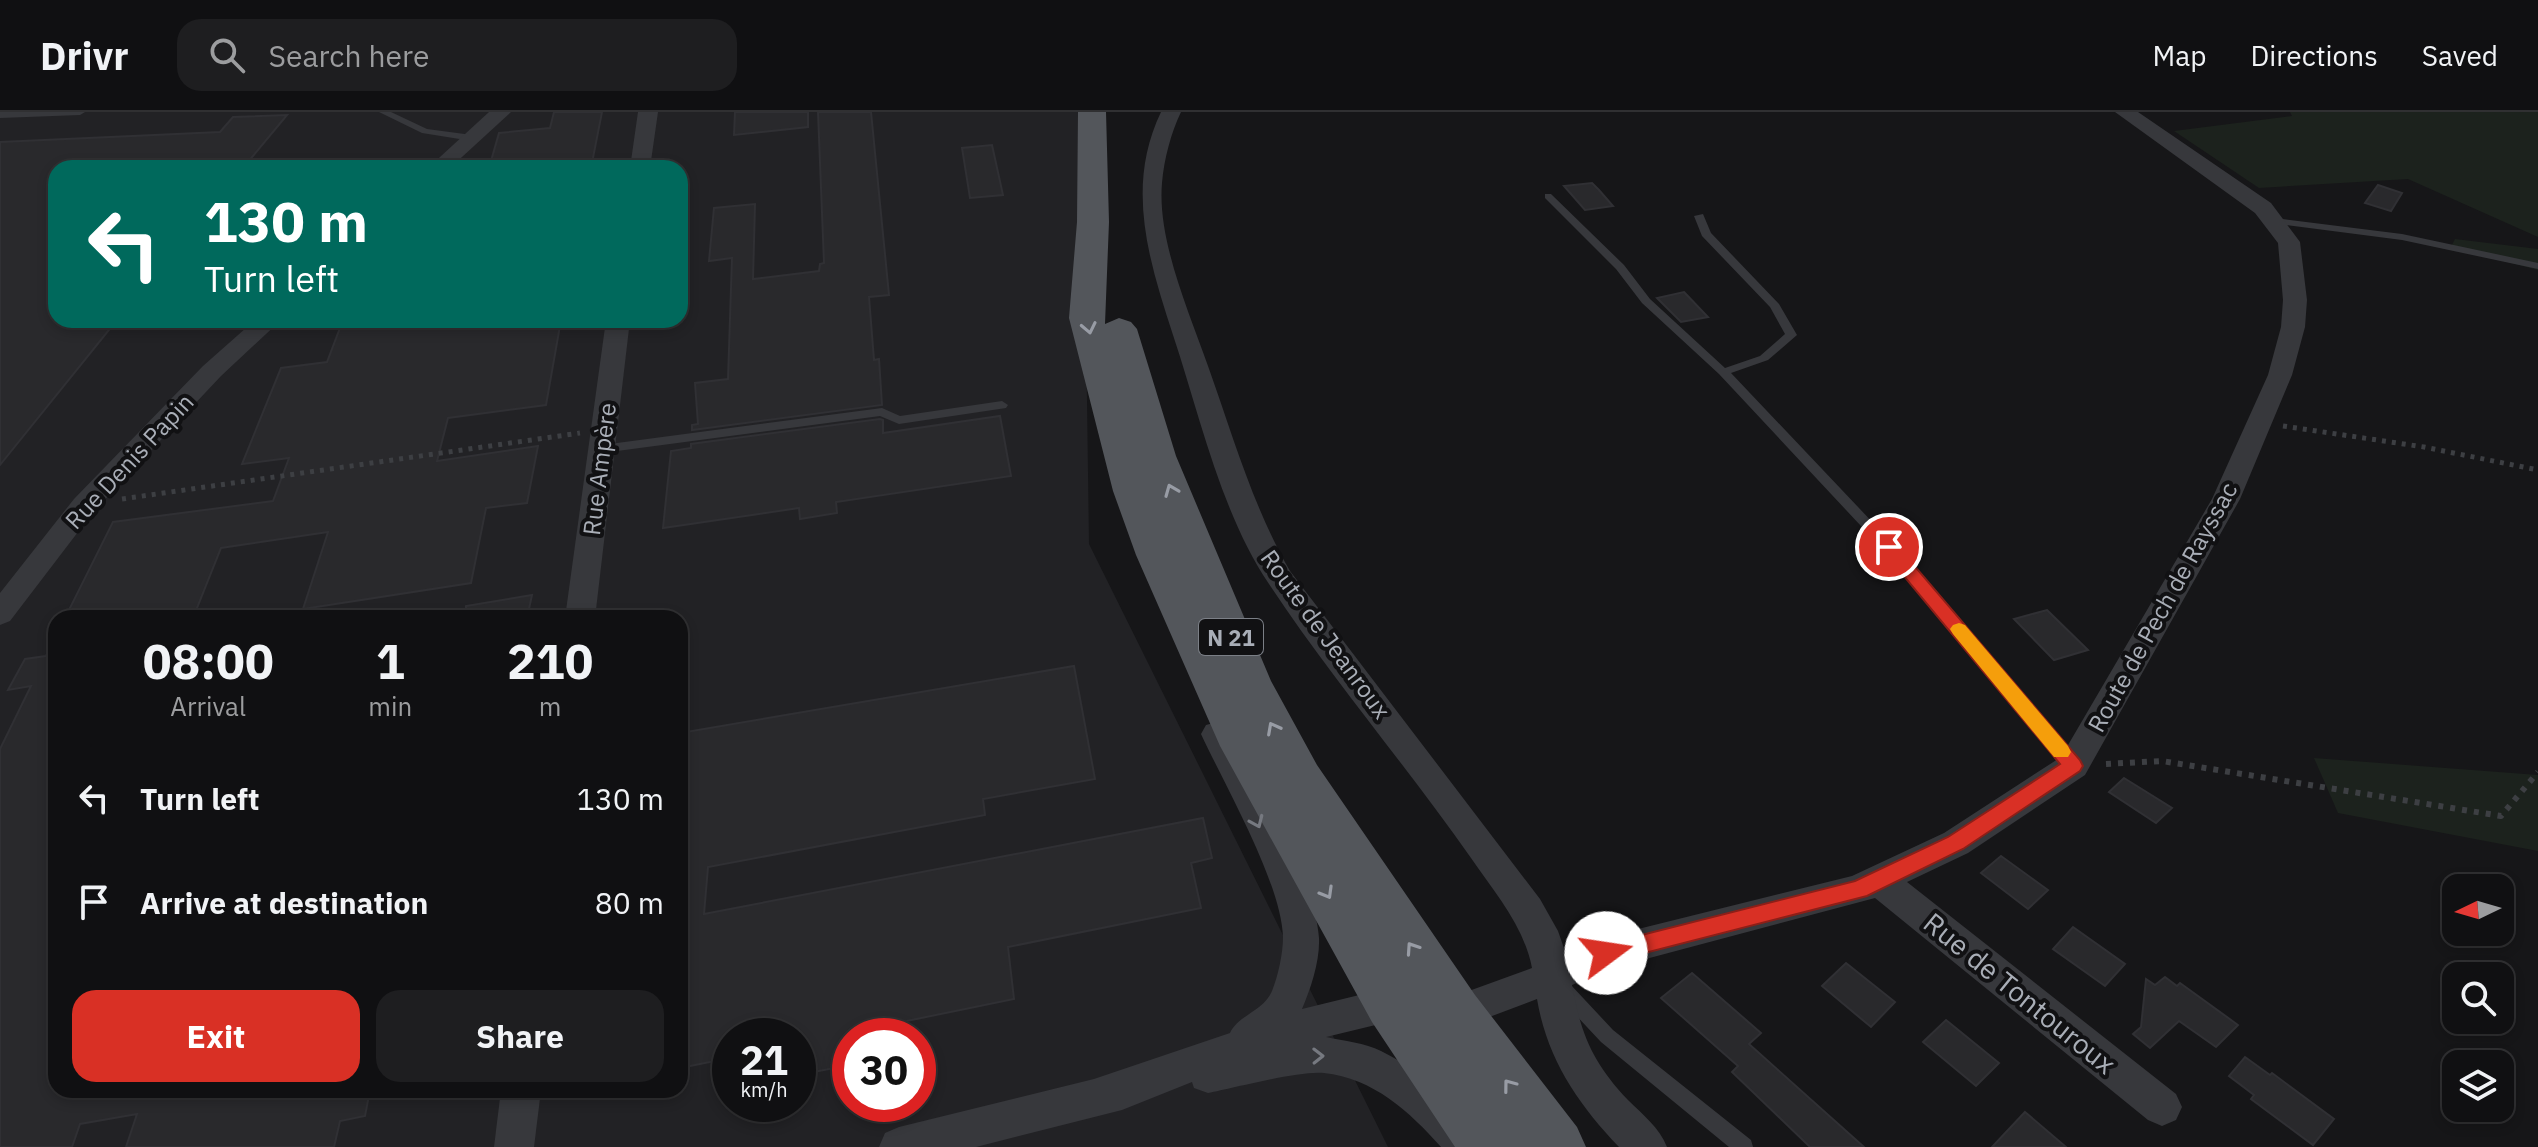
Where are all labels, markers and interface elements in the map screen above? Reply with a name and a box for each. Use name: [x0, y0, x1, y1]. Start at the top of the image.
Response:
search box: [177, 19, 737, 91]
text: Drivr: [40, 31, 129, 80]
icon: search: [205, 33, 249, 77]
text: Search here: [269, 36, 429, 75]
text: Map: [2152, 37, 2206, 74]
text: Directions: [2250, 37, 2378, 74]
text: Saved: [2422, 37, 2498, 74]
text: 130 m: [204, 185, 368, 257]
icon: left: [72, 192, 176, 296]
text: Turn left: [204, 255, 339, 302]
one-way arrow: [1080, 321, 1097, 334]
street label: Rue Denis Papin: [58, 386, 200, 536]
street label: Rue Ampère: [575, 401, 623, 537]
street label: Route de Pech de Rayssac: [2080, 476, 2244, 738]
one-way arrow: [1164, 484, 1180, 498]
pin: [1855, 513, 1923, 581]
icon: arrive: [1867, 525, 1911, 569]
street label: Route de Jeanroux: [1254, 543, 1398, 725]
road number: N 21: [1199, 619, 1263, 655]
text: 08:00: [143, 630, 274, 692]
text: 1: [376, 630, 405, 692]
text: 210: [507, 630, 593, 692]
text: Arrival: [170, 689, 246, 723]
text: min: [368, 689, 412, 723]
text: m: [539, 689, 561, 723]
one-way arrow: [1268, 722, 1283, 737]
icon: left: [72, 776, 116, 820]
text: Turn left: [140, 779, 259, 818]
text: 130 m: [577, 779, 664, 818]
one-way arrow: [1247, 813, 1263, 828]
north arrow: [2442, 874, 2514, 946]
map controls: [2442, 874, 2514, 1122]
icon: arrive: [72, 880, 116, 924]
text: Arrive at destination: [140, 883, 428, 922]
text: 80 m: [595, 883, 664, 922]
one-way arrow: [1317, 884, 1333, 899]
street label: Rue de Tontouroux: [1916, 904, 2124, 1082]
position arrow: [1564, 911, 1648, 995]
one-way arrow: [1407, 942, 1422, 956]
button: search: [2442, 962, 2514, 1034]
button: Exit: [72, 990, 360, 1082]
button: Share: [376, 990, 664, 1082]
speed limit sign: 30: [832, 1018, 936, 1122]
text: 21: [740, 1034, 788, 1086]
one-way arrow: [1313, 1048, 1325, 1065]
button: layers: [2442, 1050, 2514, 1122]
text: km/h: [740, 1076, 788, 1103]
one-way arrow: [1505, 1079, 1519, 1093]

